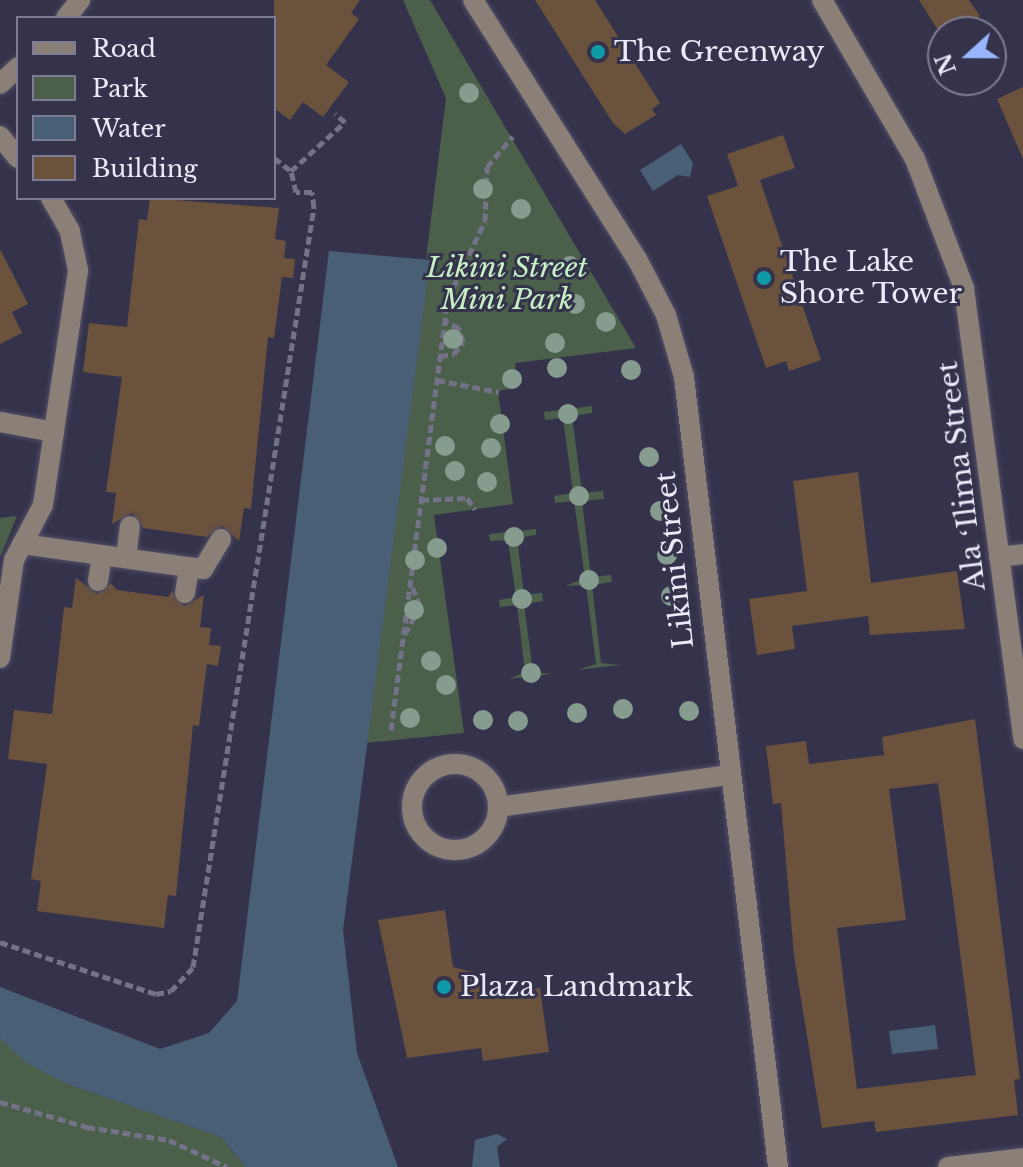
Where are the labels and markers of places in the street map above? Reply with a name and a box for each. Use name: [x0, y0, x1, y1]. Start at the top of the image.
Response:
place label: The Greenway: [614, 35, 824, 69]
marker: The Greenway: [589, 43, 607, 61]
place label: The Lake Shore Tower: [780, 245, 963, 311]
marker: The Lake Shore Tower: [755, 269, 773, 287]
place label: Plaza Landmark: [460, 970, 693, 1004]
marker: Plaza Landmark: [435, 978, 453, 996]

